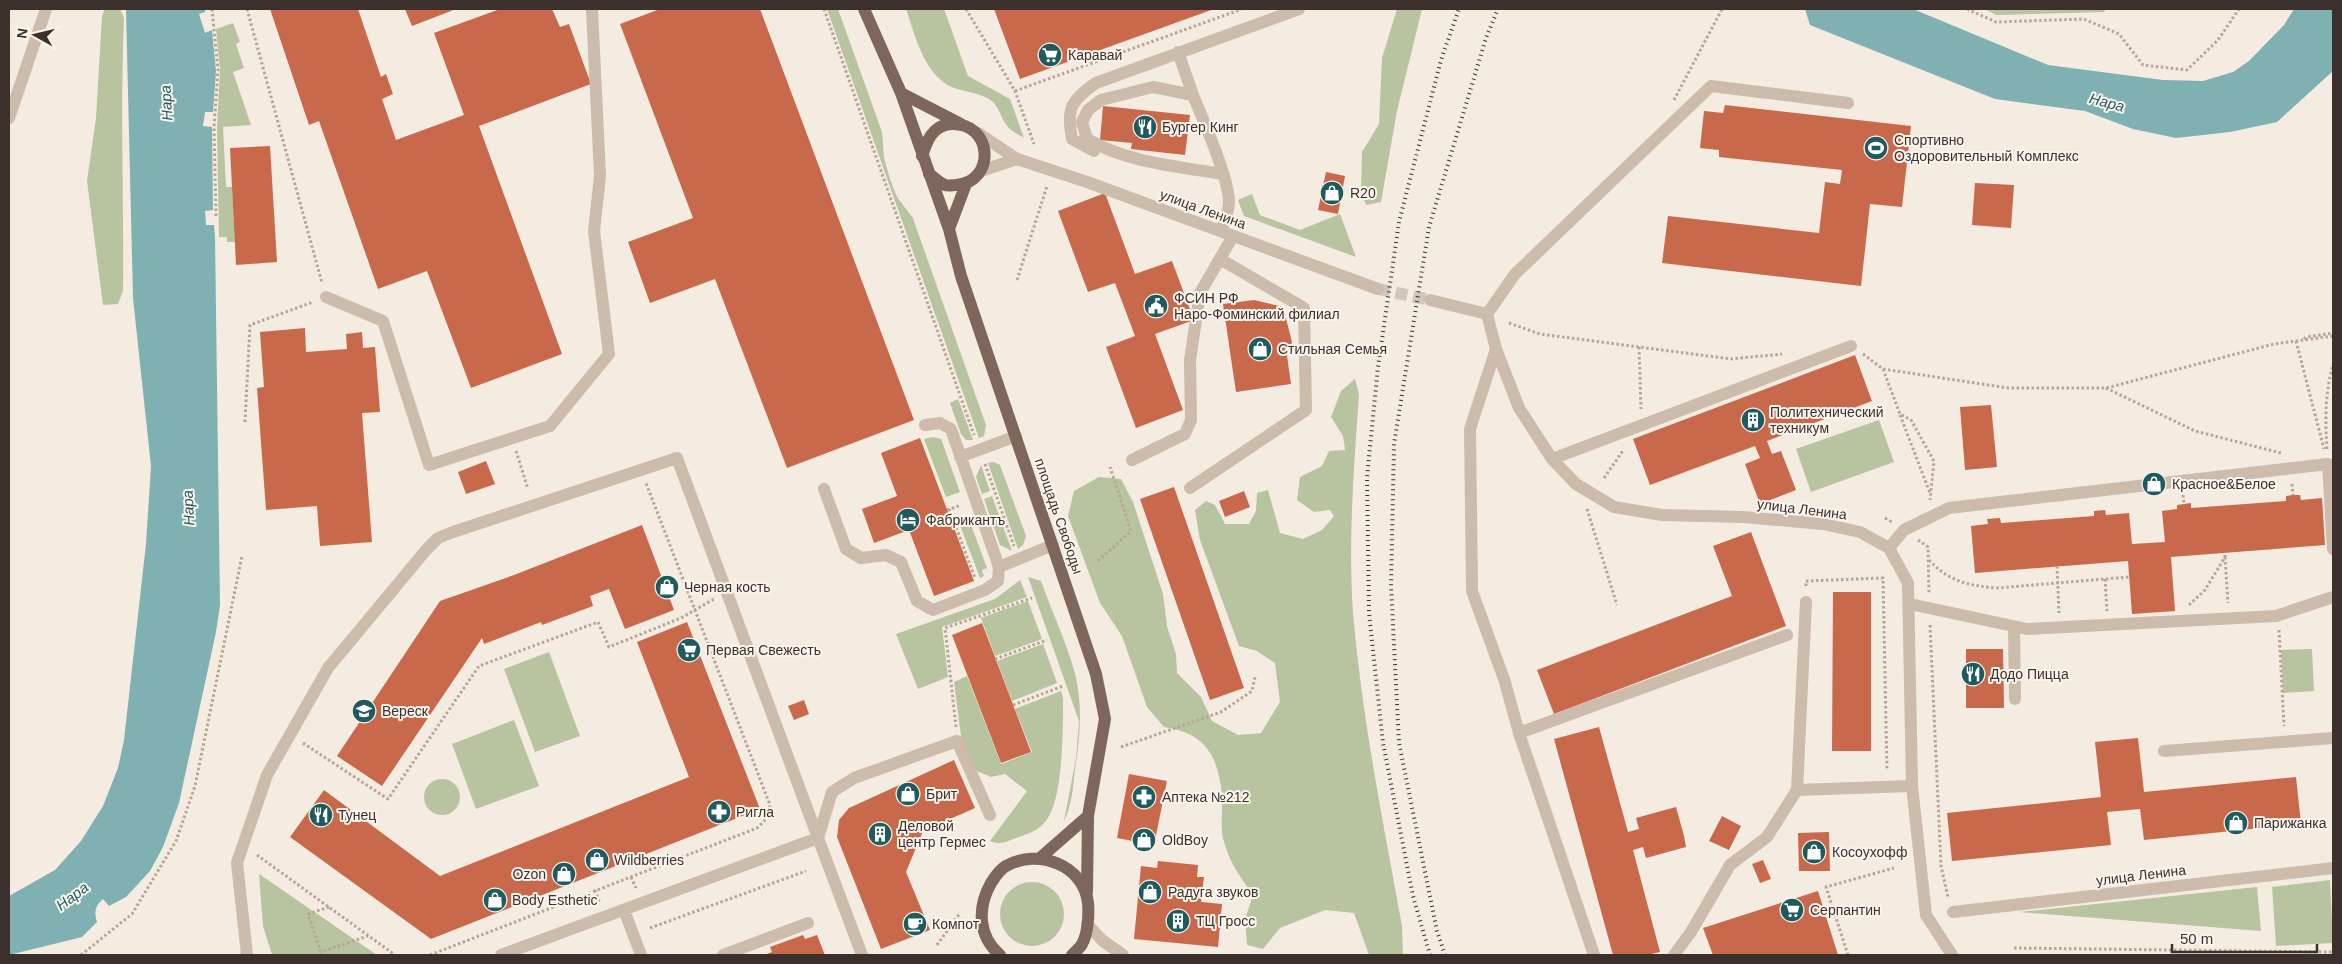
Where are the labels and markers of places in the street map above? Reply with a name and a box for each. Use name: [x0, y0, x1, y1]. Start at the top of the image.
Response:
supermarket icon: Каравай: [1037, 42, 1063, 68]
place label: Каравай: [1068, 47, 1122, 63]
restaurant icon: Бургер Кинг: [1132, 114, 1158, 140]
place label: Бургер Кинг: [1162, 119, 1239, 135]
place label: Спортивно Оздоровительный Комплекс: [1894, 132, 2079, 164]
sports icon: Спортивно Оздоровительный Комплекс: [1863, 135, 1889, 161]
shop icon: R20: [1319, 180, 1345, 206]
place label: R20: [1350, 185, 1376, 201]
place label: ФСИН РФ Наро-Фоминский филиал: [1174, 290, 1340, 322]
public building icon: ФСИН РФ Наро-Фоминский филиал: [1143, 293, 1169, 319]
shop icon: Стильная Семья: [1247, 336, 1273, 362]
place label: Стильная Семья: [1278, 341, 1387, 357]
place label: Политехнический техникум: [1770, 404, 1884, 436]
building icon: Политехнический техникум: [1740, 407, 1766, 433]
shop icon: Красное&Белое: [2141, 471, 2167, 497]
place label: Красное&Белое: [2172, 476, 2276, 492]
hotel icon: Фабрикантъ: [895, 507, 921, 533]
place label: Фабрикантъ: [926, 512, 1005, 528]
shop icon: Черная кость: [654, 574, 680, 600]
place label: Черная кость: [684, 579, 771, 595]
supermarket icon: Первая Свежесть: [676, 637, 702, 663]
place label: Первая Свежесть: [706, 642, 821, 658]
restaurant icon: Додо Пицца: [1960, 661, 1986, 687]
place label: Додо Пицца: [1990, 666, 2069, 682]
school or university icon: Вереcк: [351, 698, 377, 724]
place label: Вереcк: [382, 703, 429, 719]
shop icon: Брит: [895, 781, 921, 807]
pharmacy icon: Аптека №212: [1131, 784, 1157, 810]
place label: Брит: [926, 786, 958, 802]
place label: Аптека №212: [1162, 789, 1250, 805]
pharmacy icon: Ригла: [706, 799, 732, 825]
restaurant icon: Тунец: [308, 802, 334, 828]
place label: Ригла: [736, 804, 774, 820]
place label: Тунец: [338, 807, 376, 823]
shop icon: Парижанка: [2223, 810, 2249, 836]
place label: Парижанка: [2254, 815, 2327, 831]
place label: Деловой центр Гермес: [898, 818, 986, 850]
building icon: Деловой центр Гермес: [867, 821, 893, 847]
shop icon: OldBoy: [1131, 827, 1157, 853]
place label: OldBoy: [1162, 832, 1208, 848]
shop icon: Косоухофф: [1801, 839, 1827, 865]
place label: Косоухофф: [1832, 844, 1907, 860]
shop icon: Wildberries: [584, 847, 610, 873]
place label: Wildberries: [614, 852, 684, 868]
shop icon: Ozon: [551, 861, 577, 887]
place label: Ozon: [513, 866, 546, 882]
shop icon: Радуга звуков: [1137, 879, 1163, 905]
place label: Радуга звуков: [1168, 884, 1258, 900]
shop icon: Body Esthetic: [482, 887, 508, 913]
place label: Body Esthetic: [512, 892, 598, 908]
supermarket icon: Серпантин: [1779, 897, 1805, 923]
place label: Серпантин: [1810, 902, 1881, 918]
building icon: ТЦ Гросс: [1165, 908, 1191, 934]
cafe icon: Компот: [902, 911, 928, 937]
place label: ТЦ Гросс: [1196, 913, 1255, 929]
place label: Компот: [932, 916, 980, 932]

